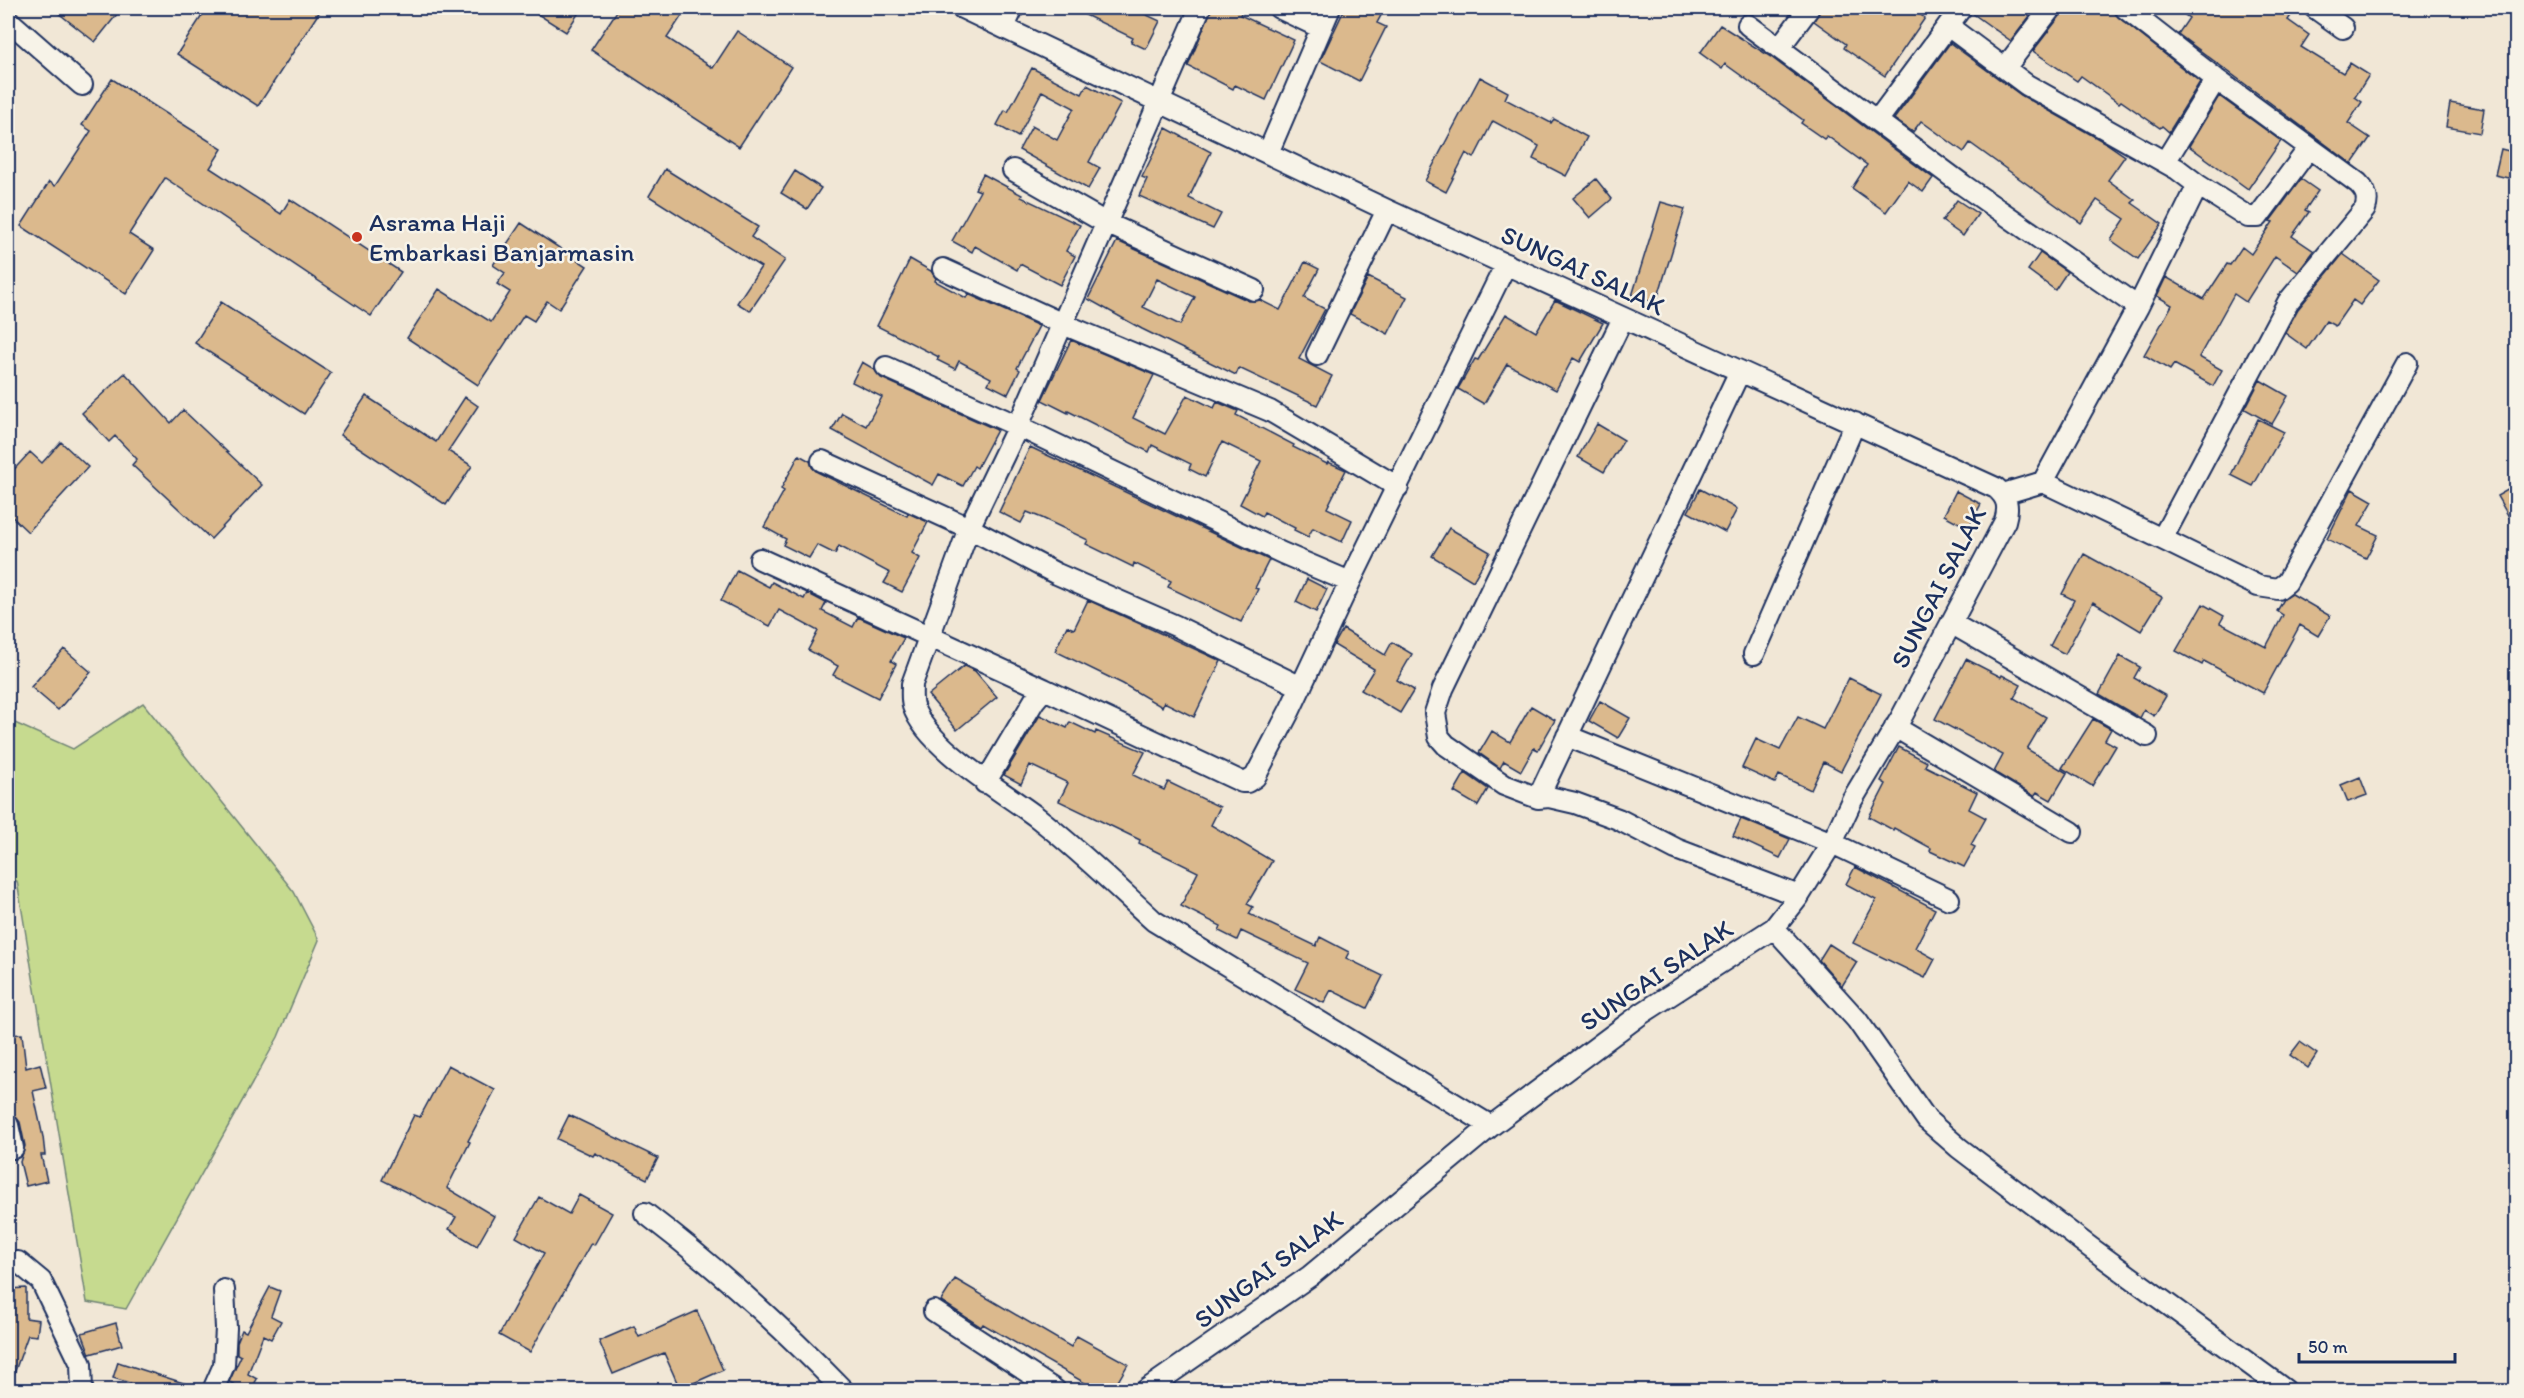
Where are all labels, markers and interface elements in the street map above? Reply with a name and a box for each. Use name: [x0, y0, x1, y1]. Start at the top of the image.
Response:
place label: Asrama Haji Embarkasi Banjarmasin: [369, 206, 635, 268]
street label: SUNGAI SALAK: [1496, 218, 1670, 322]
marker: Asrama Haji Embarkasi Banjarmasin: [350, 230, 364, 244]
street label: SUNGAI SALAK: [1884, 500, 1993, 673]
street label: SUNGAI SALAK: [1574, 912, 1739, 1038]
street label: SUNGAI SALAK: [1188, 1203, 1349, 1335]
scale bar: [2299, 1326, 2455, 1364]
text: 50 m: [2308, 1336, 2348, 1358]

